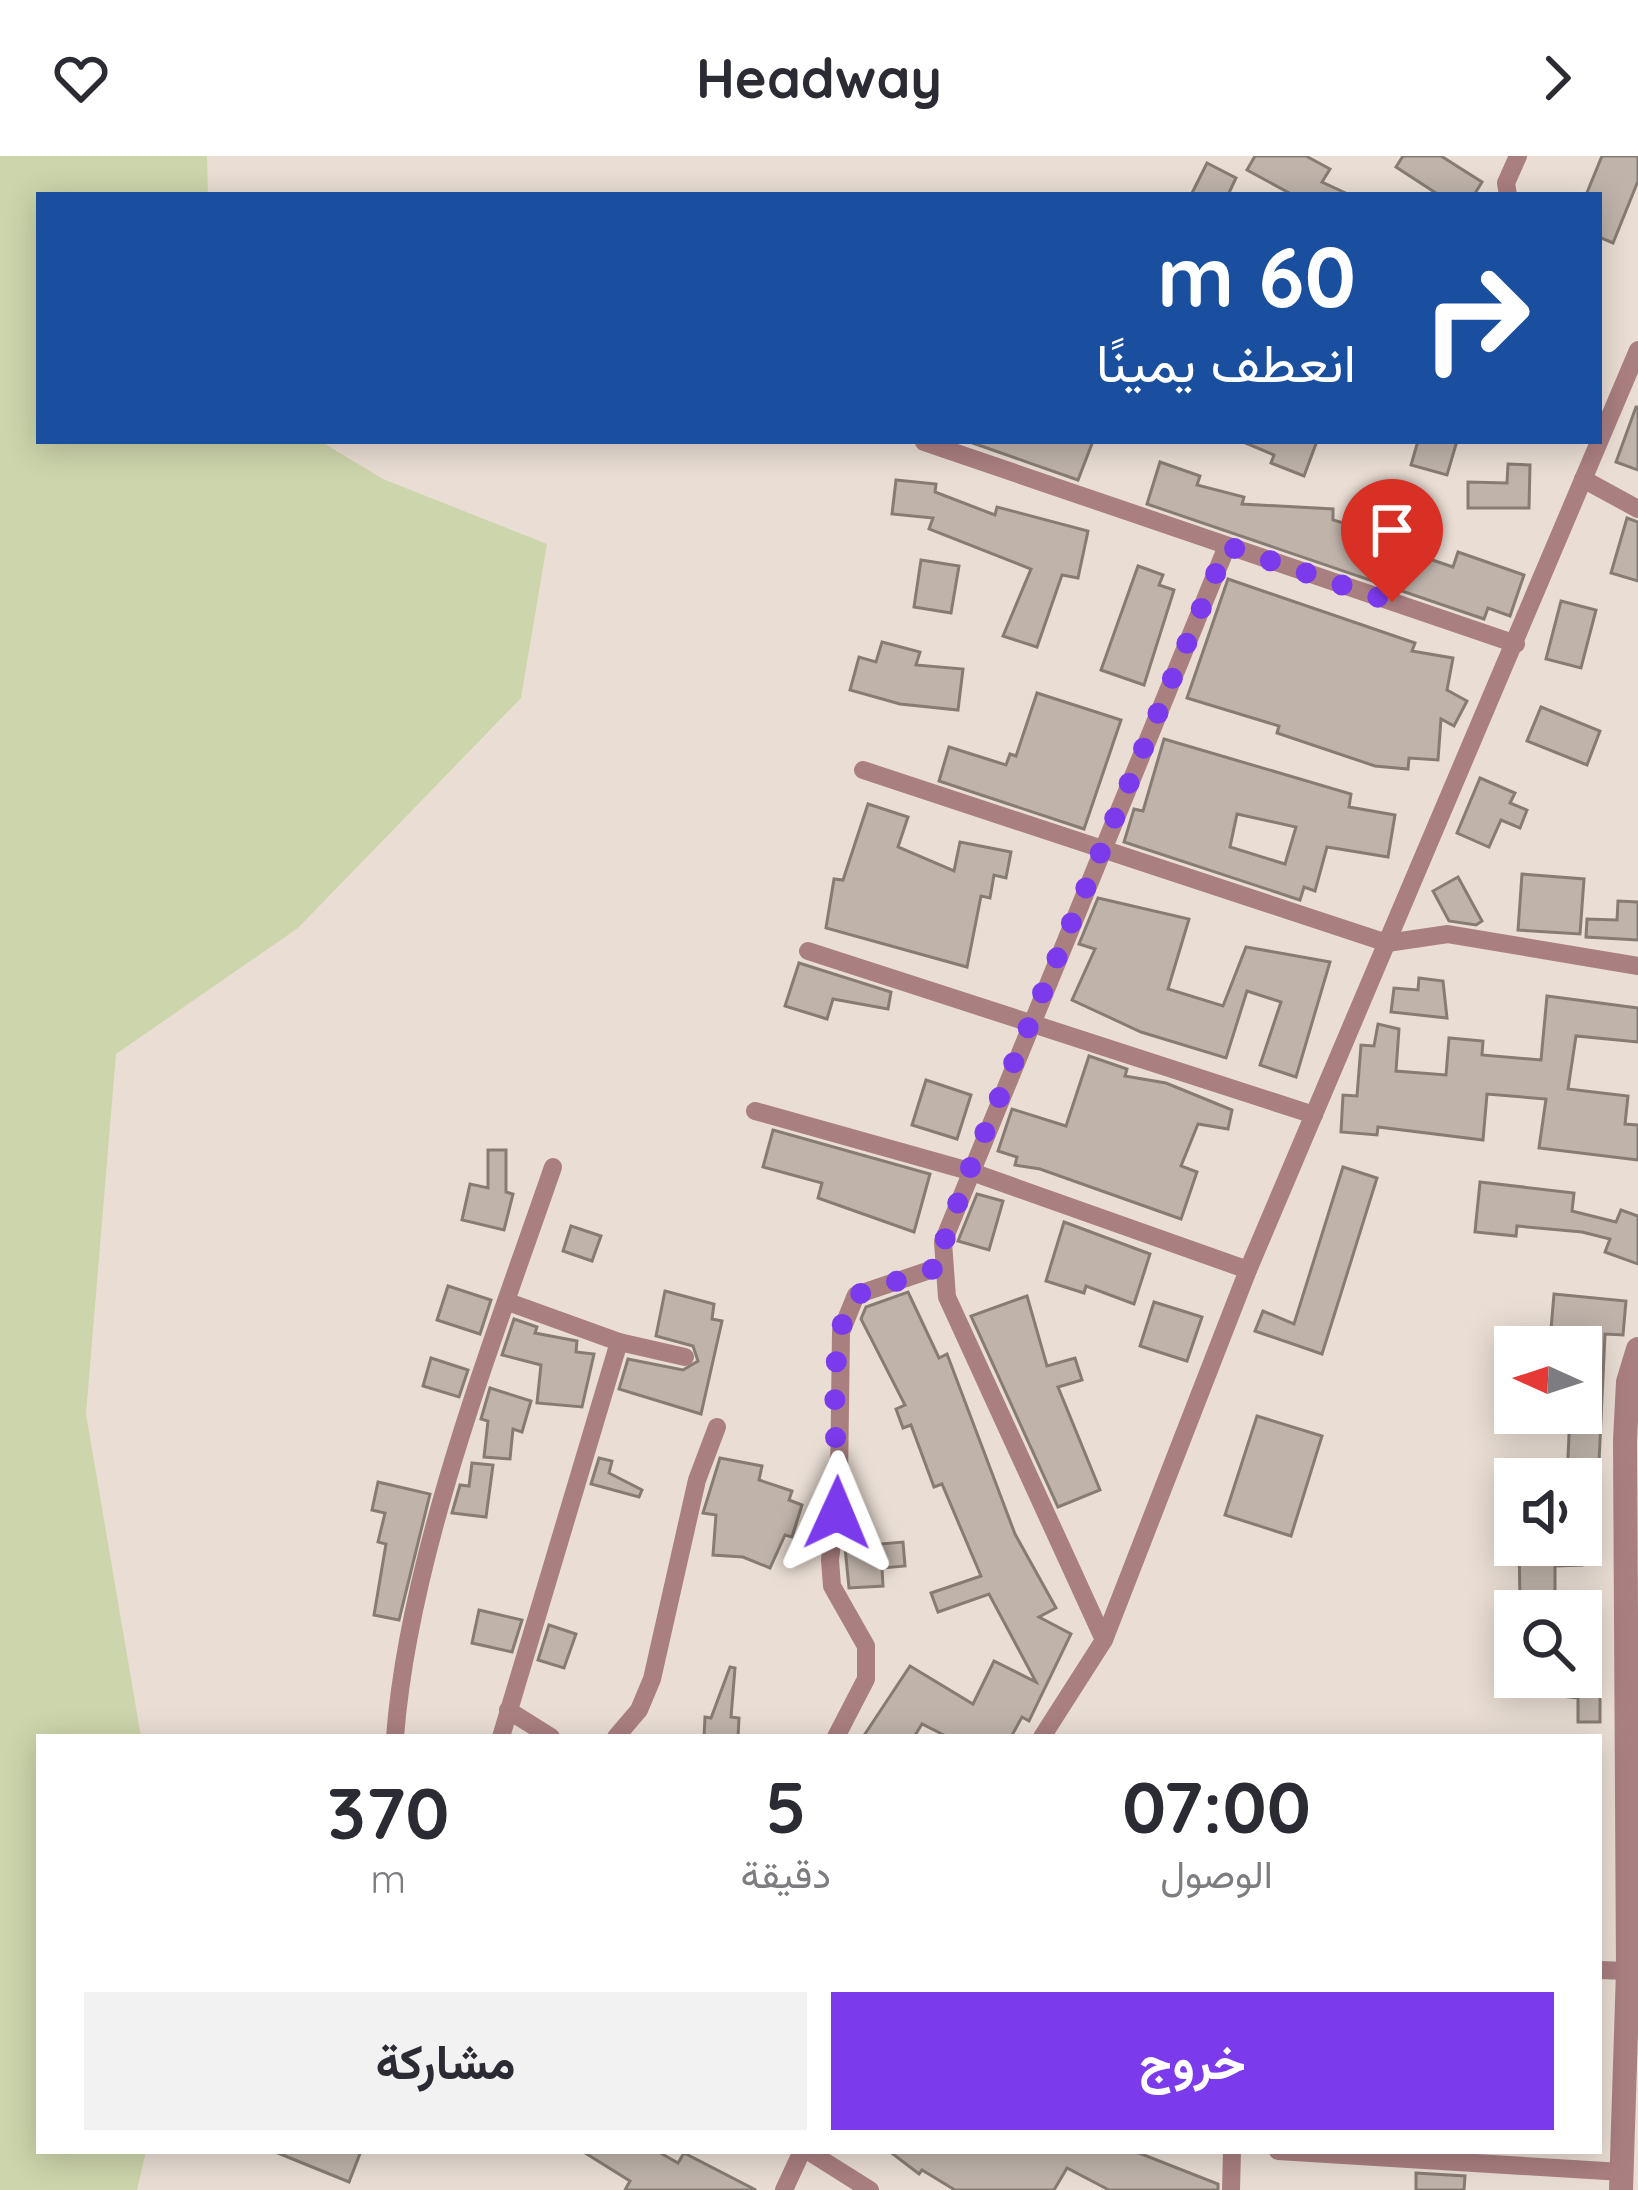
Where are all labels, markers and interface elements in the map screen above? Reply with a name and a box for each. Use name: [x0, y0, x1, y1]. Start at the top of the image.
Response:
text: Headway: [696, 44, 942, 112]
icon: heart: [48, 45, 114, 111]
icon: forward: [1524, 45, 1590, 111]
text: 60 m: [1157, 223, 1356, 328]
icon: right: [1398, 240, 1554, 396]
text: انعطف يمينًا: [1096, 328, 1356, 396]
pin: [1341, 479, 1443, 602]
icon: arrive: [1359, 497, 1425, 563]
north arrow: [1494, 1326, 1602, 1434]
map controls: [1494, 1326, 1602, 1698]
position arrow: [774, 1450, 900, 1576]
button: sound: [1494, 1458, 1602, 1566]
button: search: [1494, 1590, 1602, 1698]
text: 5: [765, 1761, 806, 1851]
text: 07:00: [1122, 1761, 1311, 1851]
text: 370: [327, 1767, 450, 1857]
text: دقيقة: [741, 1849, 831, 1898]
text: الوصول: [1160, 1849, 1273, 1898]
text: m: [371, 1854, 406, 1903]
button: مشاركة: [84, 1992, 807, 2130]
button: خروج: [831, 1992, 1554, 2130]

